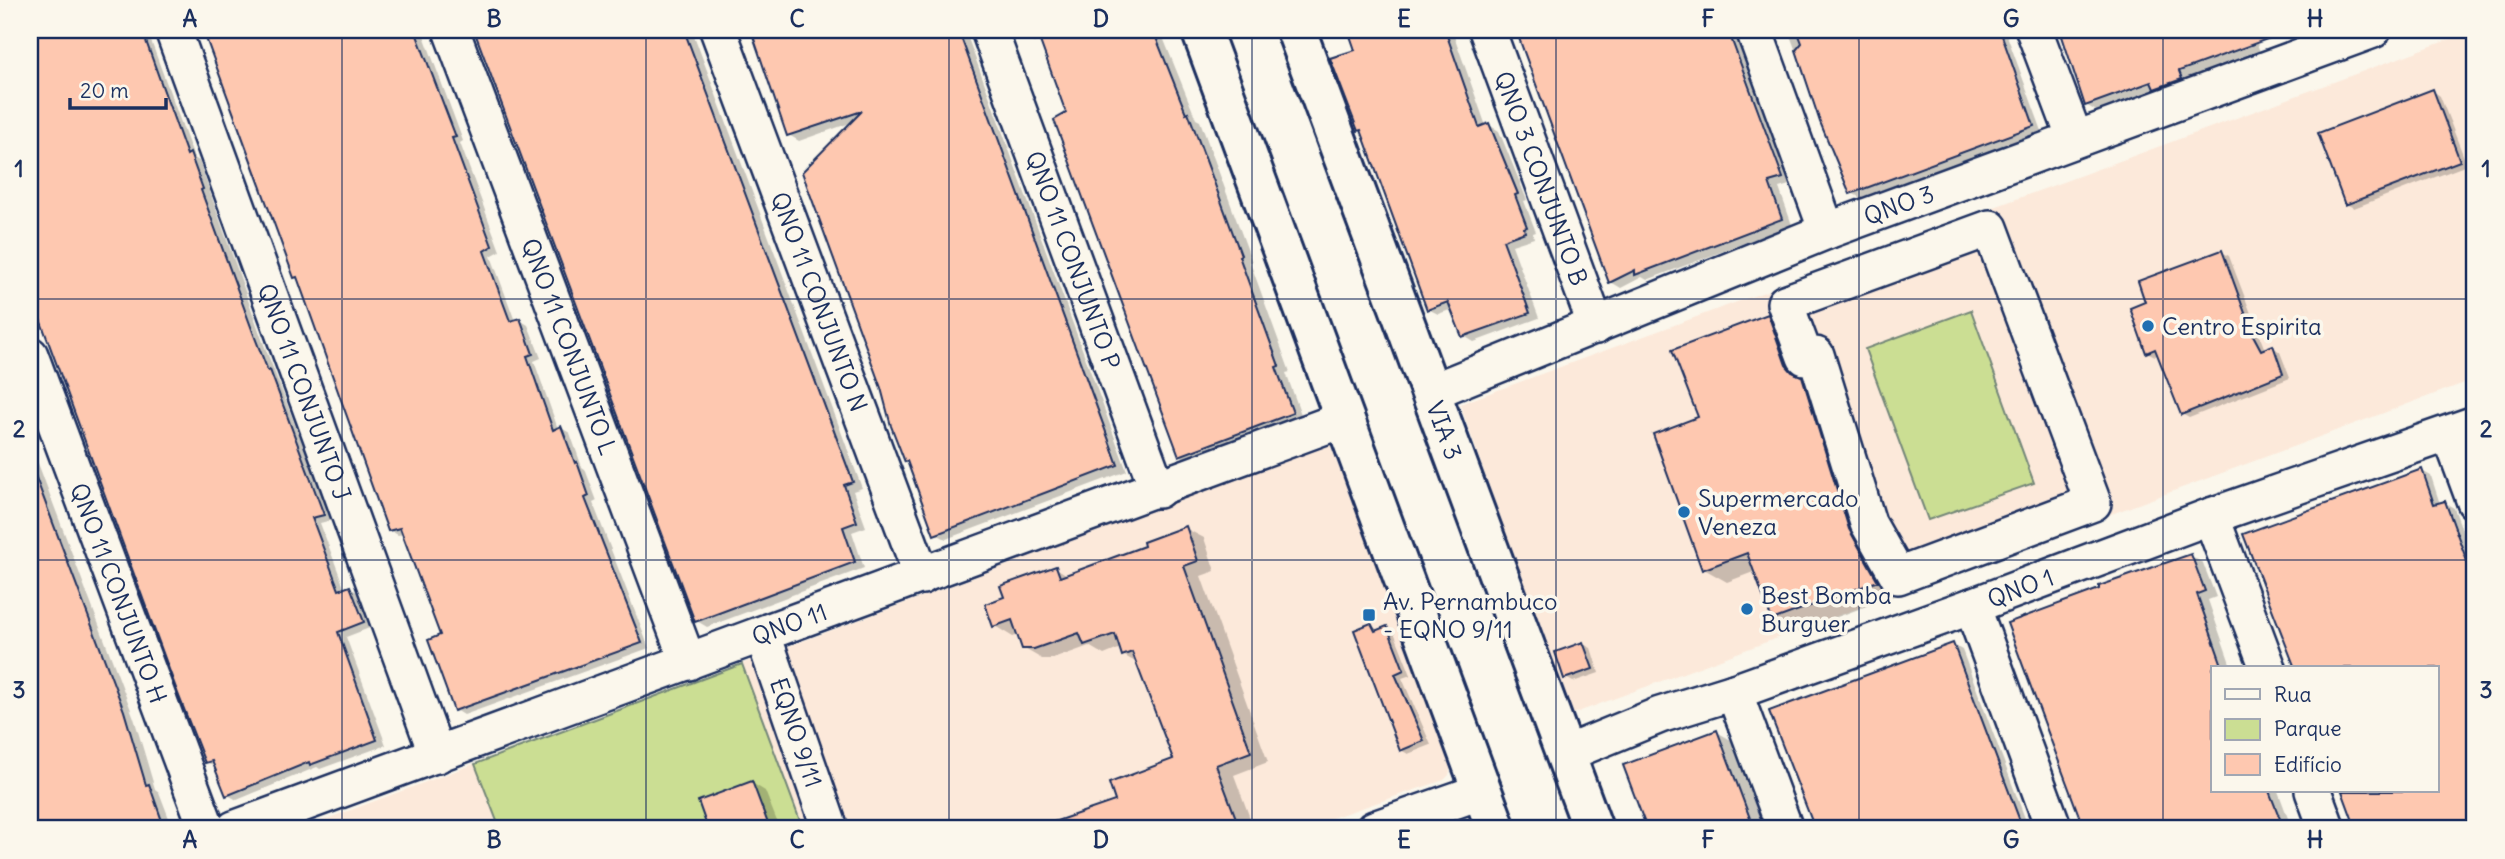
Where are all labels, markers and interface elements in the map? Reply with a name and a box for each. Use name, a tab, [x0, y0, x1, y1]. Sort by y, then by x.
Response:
text: A	[183, 4, 198, 33]
text: B	[486, 4, 502, 33]
text: C	[789, 4, 805, 33]
text: D	[1093, 4, 1109, 33]
text: E	[1397, 4, 1411, 33]
text: F	[1701, 4, 1715, 33]
text: G	[2003, 4, 2019, 33]
text: H	[2307, 4, 2323, 33]
scale bar	[70, 66, 166, 110]
street label: QNO 3 CONJUNTO B	[1488, 67, 1595, 290]
text: 20 m	[80, 77, 129, 104]
street label: QNO 11 CONJUNTO P	[1020, 147, 1127, 373]
text: 1	[14, 154, 24, 183]
text: 1	[2481, 154, 2491, 183]
street label: QNO 3	[1860, 178, 1938, 231]
street label: QNO 11 CONJUNTO N	[765, 188, 874, 416]
street label: QNO 11 CONJUNTO L	[515, 234, 624, 459]
street label: QNO 11 CONJUNTO J	[252, 279, 358, 504]
place label: Centro Espirita	[2162, 311, 2322, 341]
marker: Centro Espirita	[2140, 318, 2156, 334]
street label: VIA 3	[1420, 397, 1469, 464]
text: 2	[13, 414, 26, 443]
text: 2	[2480, 414, 2493, 443]
street label: QNO 11 CONJUNTO H	[64, 479, 174, 707]
place label: Supermercado Veneza	[1698, 483, 1859, 541]
marker: Supermercado Veneza	[1676, 504, 1692, 520]
street label: QNO 1	[1983, 562, 2058, 614]
place label: Best Bomba Burguer	[1761, 580, 1892, 638]
place label: Av. Pernambuco - EQNO 9/11	[1383, 586, 1558, 644]
street label: QNO 11	[748, 596, 831, 651]
marker: Best Bomba Burguer	[1739, 601, 1755, 617]
marker: Av. Pernambuco - EQNO 9/11	[1361, 607, 1377, 623]
legend	[2211, 666, 2438, 792]
street label: EQNO 9/11	[764, 674, 829, 791]
text: 3	[12, 675, 26, 704]
text: 3	[2479, 675, 2493, 704]
text: Rua	[2274, 681, 2311, 708]
text: Parque	[2274, 715, 2342, 742]
text: Edifício	[2274, 751, 2342, 778]
text: A	[183, 825, 198, 854]
text: B	[486, 825, 502, 854]
text: C	[789, 825, 805, 854]
text: D	[1093, 825, 1109, 854]
text: E	[1397, 825, 1411, 854]
text: F	[1701, 825, 1715, 854]
text: G	[2003, 825, 2019, 854]
text: H	[2307, 825, 2323, 854]

